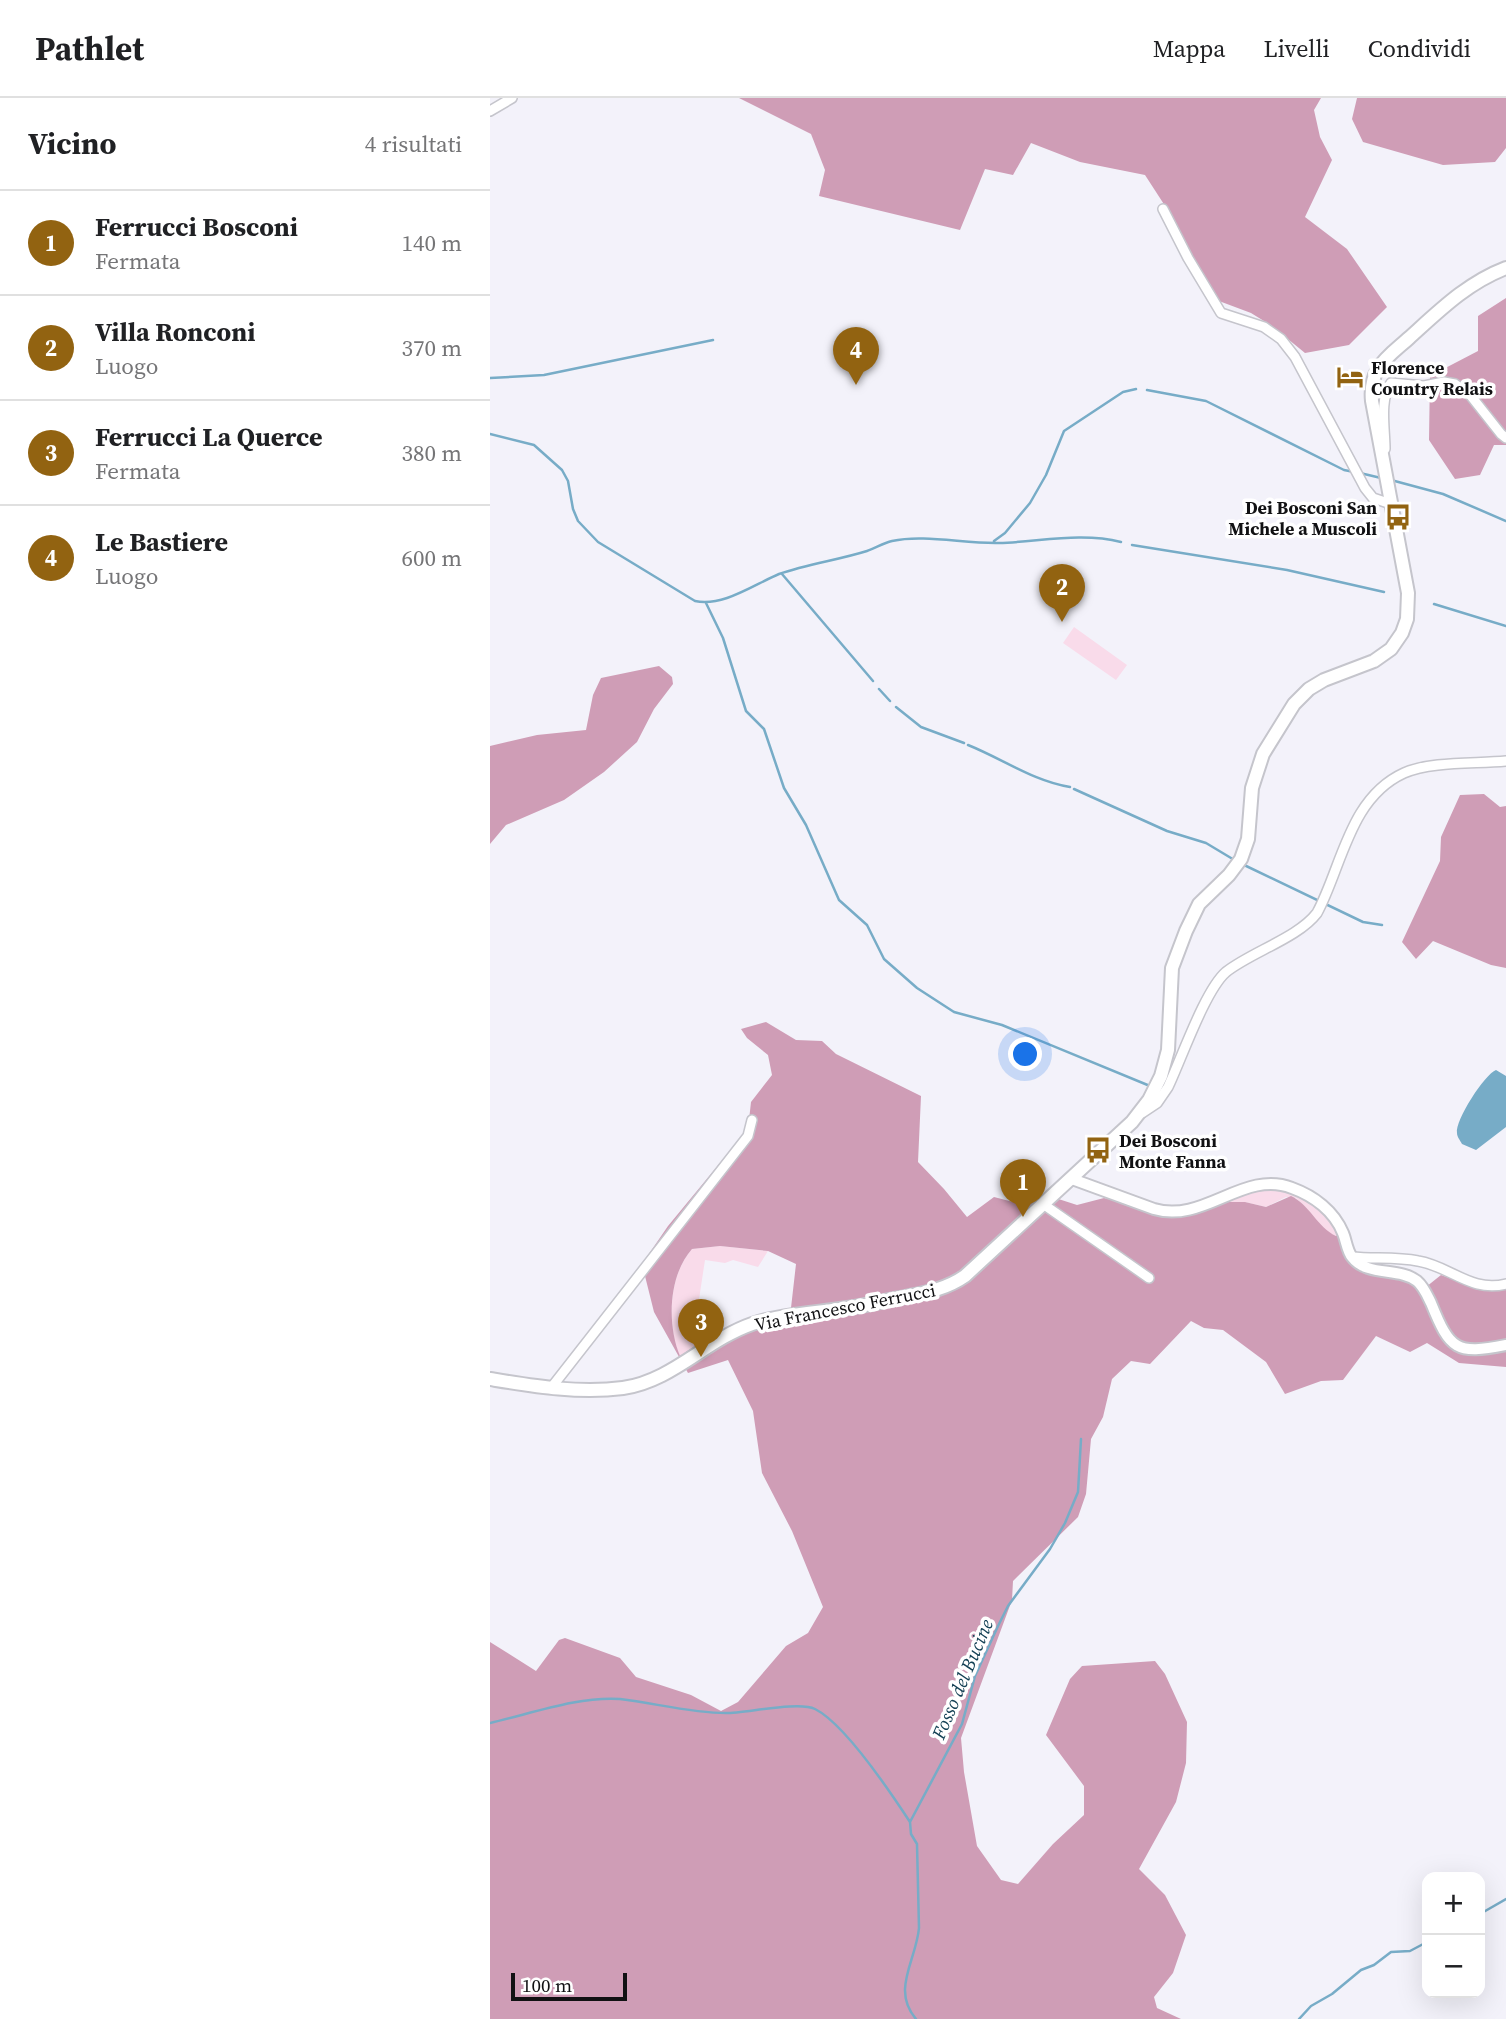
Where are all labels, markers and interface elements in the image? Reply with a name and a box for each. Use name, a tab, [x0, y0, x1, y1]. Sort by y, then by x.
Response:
text: Pathlet	[35, 26, 144, 71]
text: Mappa	[1153, 32, 1226, 65]
text: Livelli	[1264, 32, 1330, 65]
text: Condividi	[1368, 32, 1471, 65]
text: Vicino	[28, 123, 117, 164]
text: 4 risultati	[365, 128, 462, 160]
text: Ferrucci Bosconi	[95, 209, 298, 245]
text: 1	[45, 227, 57, 259]
text: 140 m	[401, 227, 462, 259]
text: Fermata	[95, 245, 180, 277]
text: Villa Ronconi	[95, 314, 255, 350]
pin: 4	[833, 327, 879, 385]
text: 2	[45, 332, 57, 364]
text: 370 m	[401, 332, 462, 364]
text: Luogo	[95, 350, 158, 382]
place label: Florence Country Relais	[1371, 355, 1493, 401]
hotel icon: Florence Country Relais	[1335, 362, 1365, 392]
text: Ferrucci La Querce	[95, 419, 323, 455]
text: 3	[45, 437, 57, 469]
text: 380 m	[401, 437, 462, 469]
text: Fermata	[95, 455, 180, 487]
place label: Dei Bosconi San Michele a Muscoli	[1228, 495, 1377, 541]
bus stop icon: Dei Bosconi San Michele a Muscoli	[1383, 502, 1413, 532]
text: Le Bastiere	[95, 524, 228, 560]
text: 4	[45, 542, 57, 574]
text: 600 m	[401, 542, 462, 574]
text: Luogo	[95, 560, 158, 592]
pin: 2	[1039, 564, 1085, 622]
your location	[1008, 1037, 1042, 1071]
place label: Dei Bosconi Monte Fanna	[1119, 1128, 1226, 1174]
bus stop icon: Dei Bosconi Monte Fanna	[1083, 1135, 1113, 1165]
pin: 1	[1000, 1159, 1046, 1217]
street label: Via Francesco Ferrucci	[752, 1277, 938, 1337]
pin: 3	[678, 1299, 724, 1357]
water label: Fosso del Bucine	[925, 1615, 999, 1744]
map controls	[1422, 1872, 1485, 1998]
button: +	[1422, 1872, 1485, 1935]
button: −	[1422, 1935, 1485, 1998]
scale bar	[511, 1970, 626, 2002]
text: 100 m	[522, 1972, 572, 1998]

